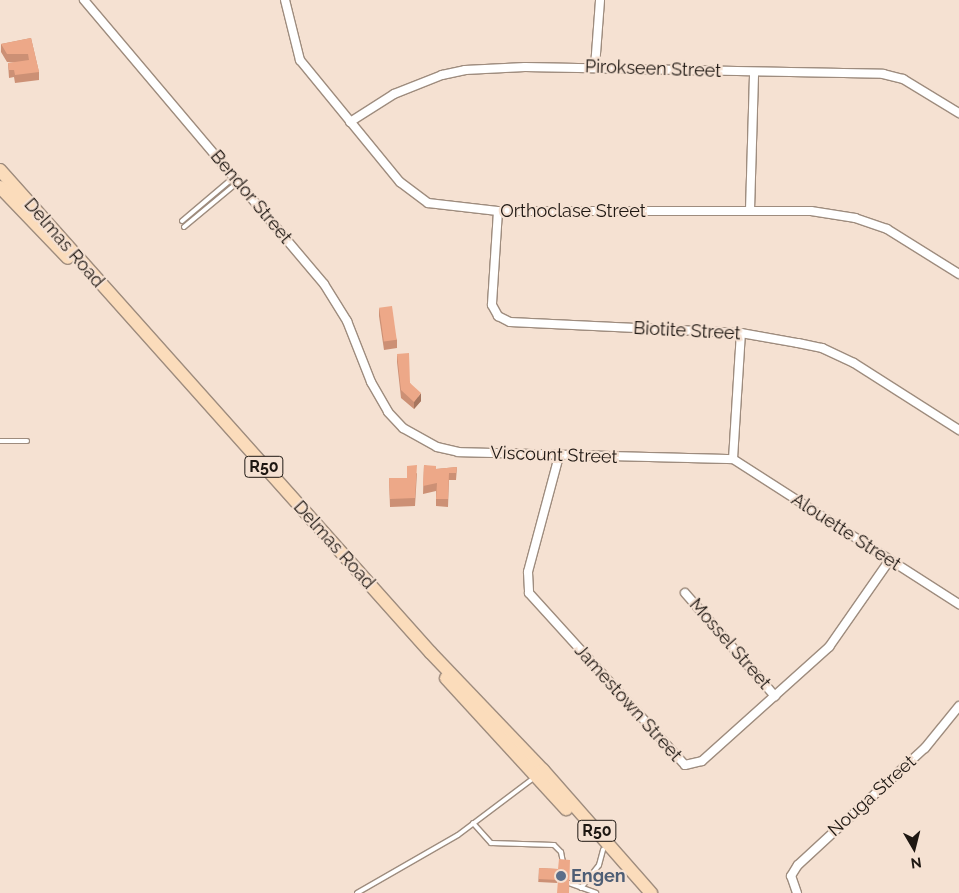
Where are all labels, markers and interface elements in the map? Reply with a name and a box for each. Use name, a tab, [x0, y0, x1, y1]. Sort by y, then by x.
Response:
street label: Pirokseen Street	[585, 56, 721, 82]
street label: Bendor Street	[206, 146, 296, 248]
street label: Delmas Road	[19, 194, 109, 292]
street label: Orthoclase Street	[500, 200, 646, 222]
street label: Biotite Street	[633, 317, 741, 345]
street label: Viscount Street	[490, 442, 618, 468]
road number: R50	[244, 454, 284, 481]
street label: Alouette Street	[787, 489, 905, 575]
street label: Delmas Road	[289, 496, 379, 594]
street label: Mossel Street	[685, 594, 775, 694]
street label: Jamestown Street	[570, 640, 686, 766]
street label: Nouga Street	[824, 751, 920, 841]
road number: R50	[577, 818, 617, 844]
north arrow	[889, 823, 939, 873]
text: N	[910, 854, 922, 872]
place label: Engen	[571, 865, 626, 887]
marker: Engen	[555, 870, 567, 882]

